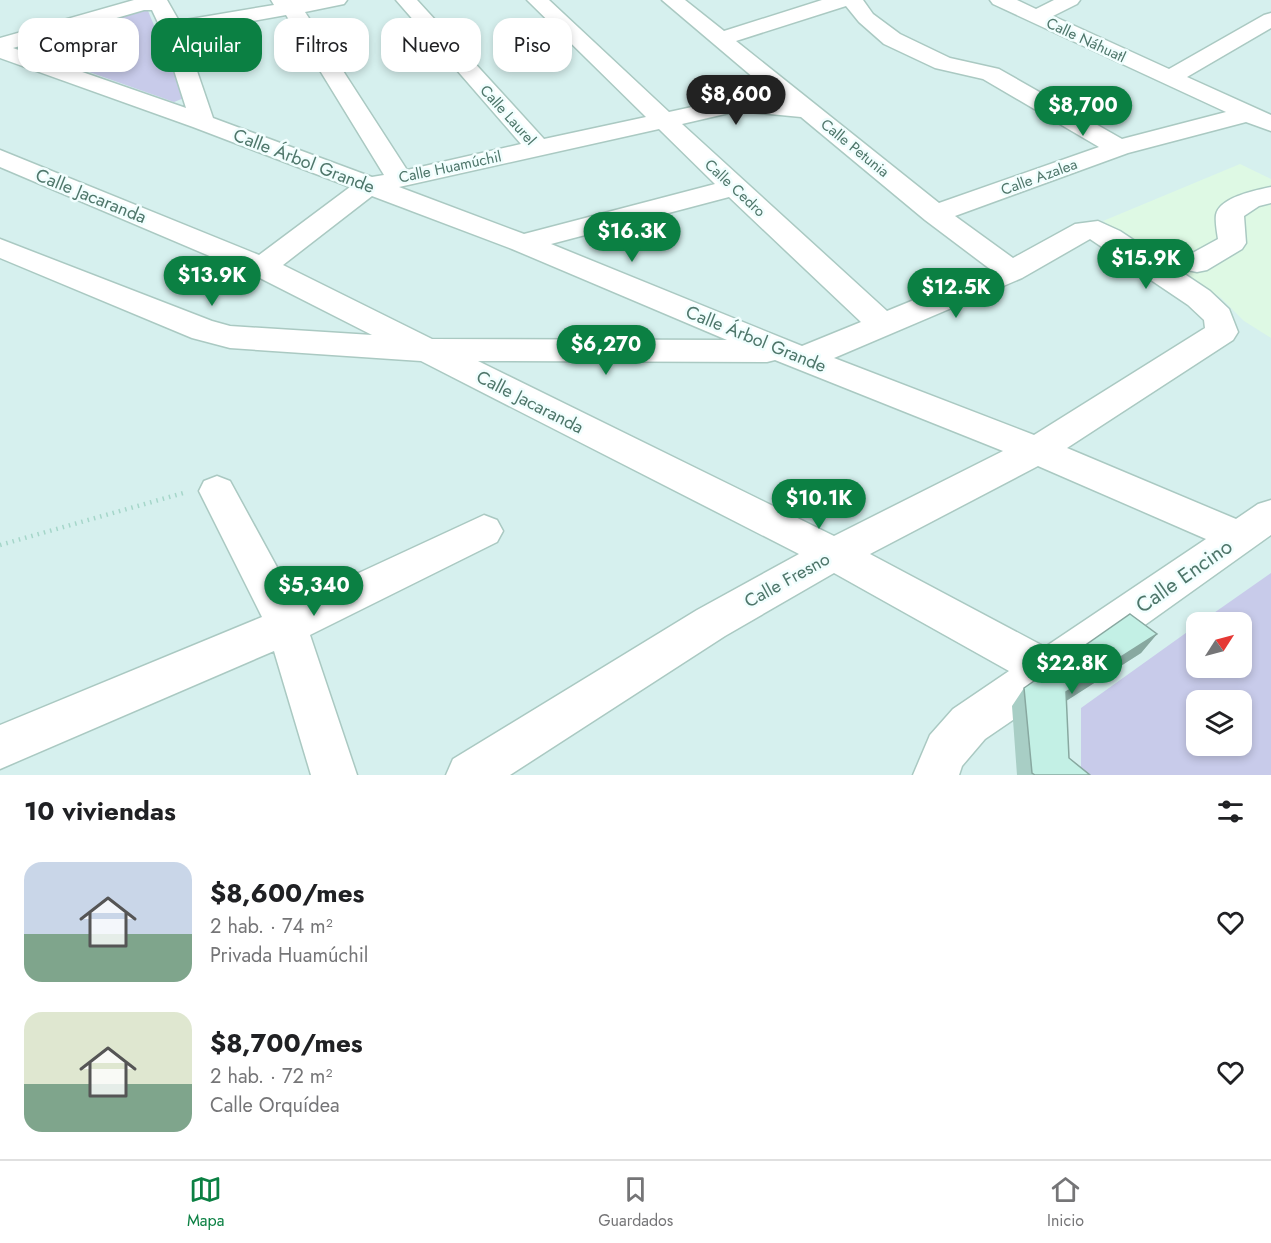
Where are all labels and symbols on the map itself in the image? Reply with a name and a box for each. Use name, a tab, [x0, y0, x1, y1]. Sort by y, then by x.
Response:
street label: Calle Náhuatl	[1043, 12, 1129, 68]
pin: $8,600	[687, 75, 785, 126]
street label: Calle Laurel	[475, 80, 541, 150]
pin: $8,700	[1034, 86, 1132, 137]
street label: Calle Petunia	[816, 113, 894, 183]
street label: Calle Árbol Grande	[230, 122, 378, 200]
street label: Calle Huamúchil	[397, 145, 503, 189]
street label: Calle Azalea	[998, 153, 1080, 201]
street label: Calle Cedro	[700, 154, 770, 222]
street label: Calle Jacaranda	[32, 162, 150, 230]
pin: $16.3K	[583, 212, 681, 263]
pin: $15.9K	[1097, 239, 1195, 290]
pin: $13.9K	[163, 256, 261, 307]
pin: $12.5K	[907, 268, 1005, 319]
street label: Calle Árbol Grande	[682, 299, 830, 379]
pin: $6,270	[557, 325, 655, 376]
street label: Calle Jacaranda	[472, 364, 588, 440]
pin: $10.1K	[770, 479, 868, 530]
street label: Calle Encino	[1130, 532, 1238, 620]
street label: Calle Fresno	[739, 546, 835, 614]
pin: $5,340	[265, 566, 363, 617]
north arrow	[1186, 612, 1252, 678]
pin: $22.8K	[1023, 644, 1121, 695]

